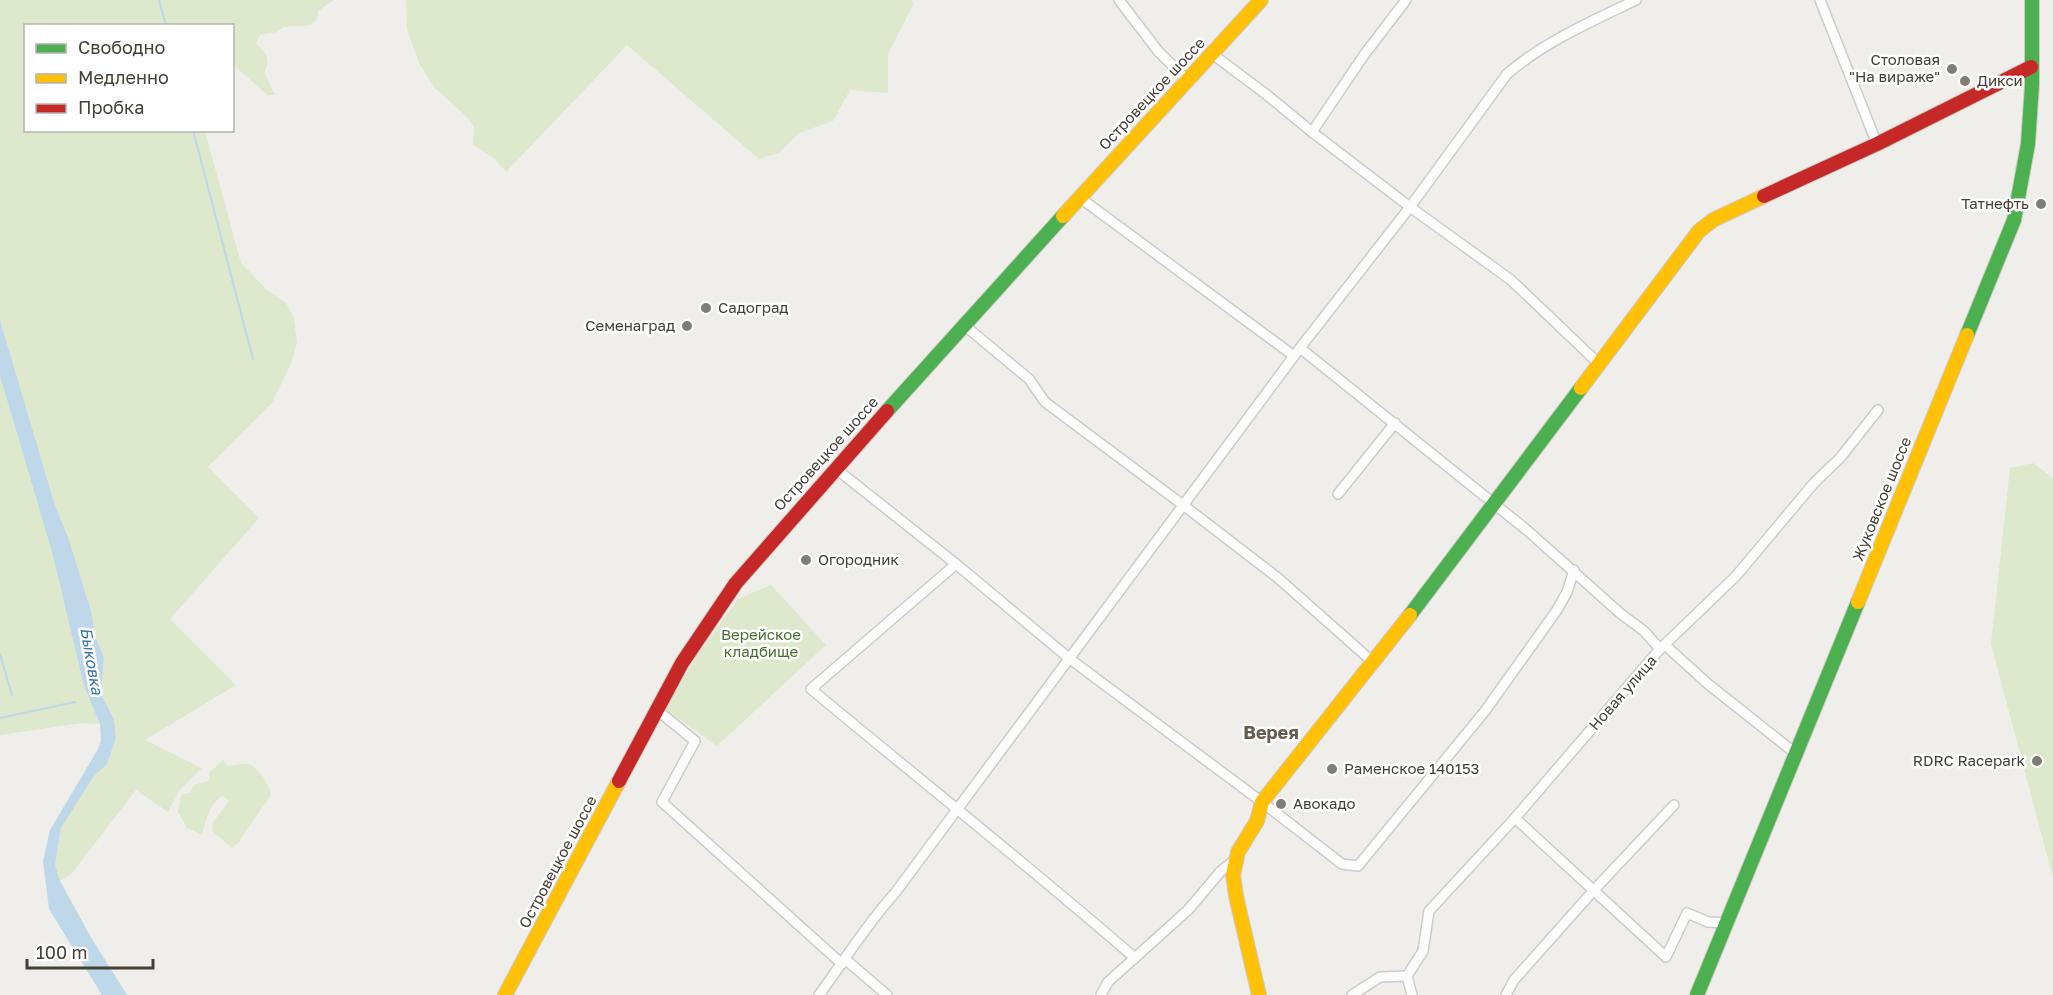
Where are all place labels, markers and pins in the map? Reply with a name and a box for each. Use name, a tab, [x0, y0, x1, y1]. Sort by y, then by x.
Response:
place label: Столовая "На вираже"	[1849, 50, 1940, 85]
marker: Столовая "На вираже"	[1945, 62, 1959, 76]
place label: Дикси	[1977, 71, 2023, 89]
marker: Дикси	[1958, 74, 1972, 88]
place label: Татнефть	[1961, 194, 2029, 212]
marker: Татнефть	[2034, 197, 2048, 211]
place label: Садоград	[718, 298, 788, 316]
marker: Садоград	[699, 301, 713, 315]
place label: Семенаград	[585, 316, 675, 334]
marker: Семенаград	[680, 319, 694, 333]
place label: Огородник	[818, 550, 899, 568]
marker: Огородник	[799, 553, 813, 567]
place label: RDRC Racepark	[1913, 751, 2026, 769]
marker: RDRC Racepark	[2030, 754, 2044, 768]
place label: Раменское 140153	[1344, 759, 1479, 777]
marker: Раменское 140153	[1325, 762, 1339, 776]
place label: Авокадо	[1293, 794, 1356, 812]
marker: Авокадо	[1274, 797, 1288, 811]

